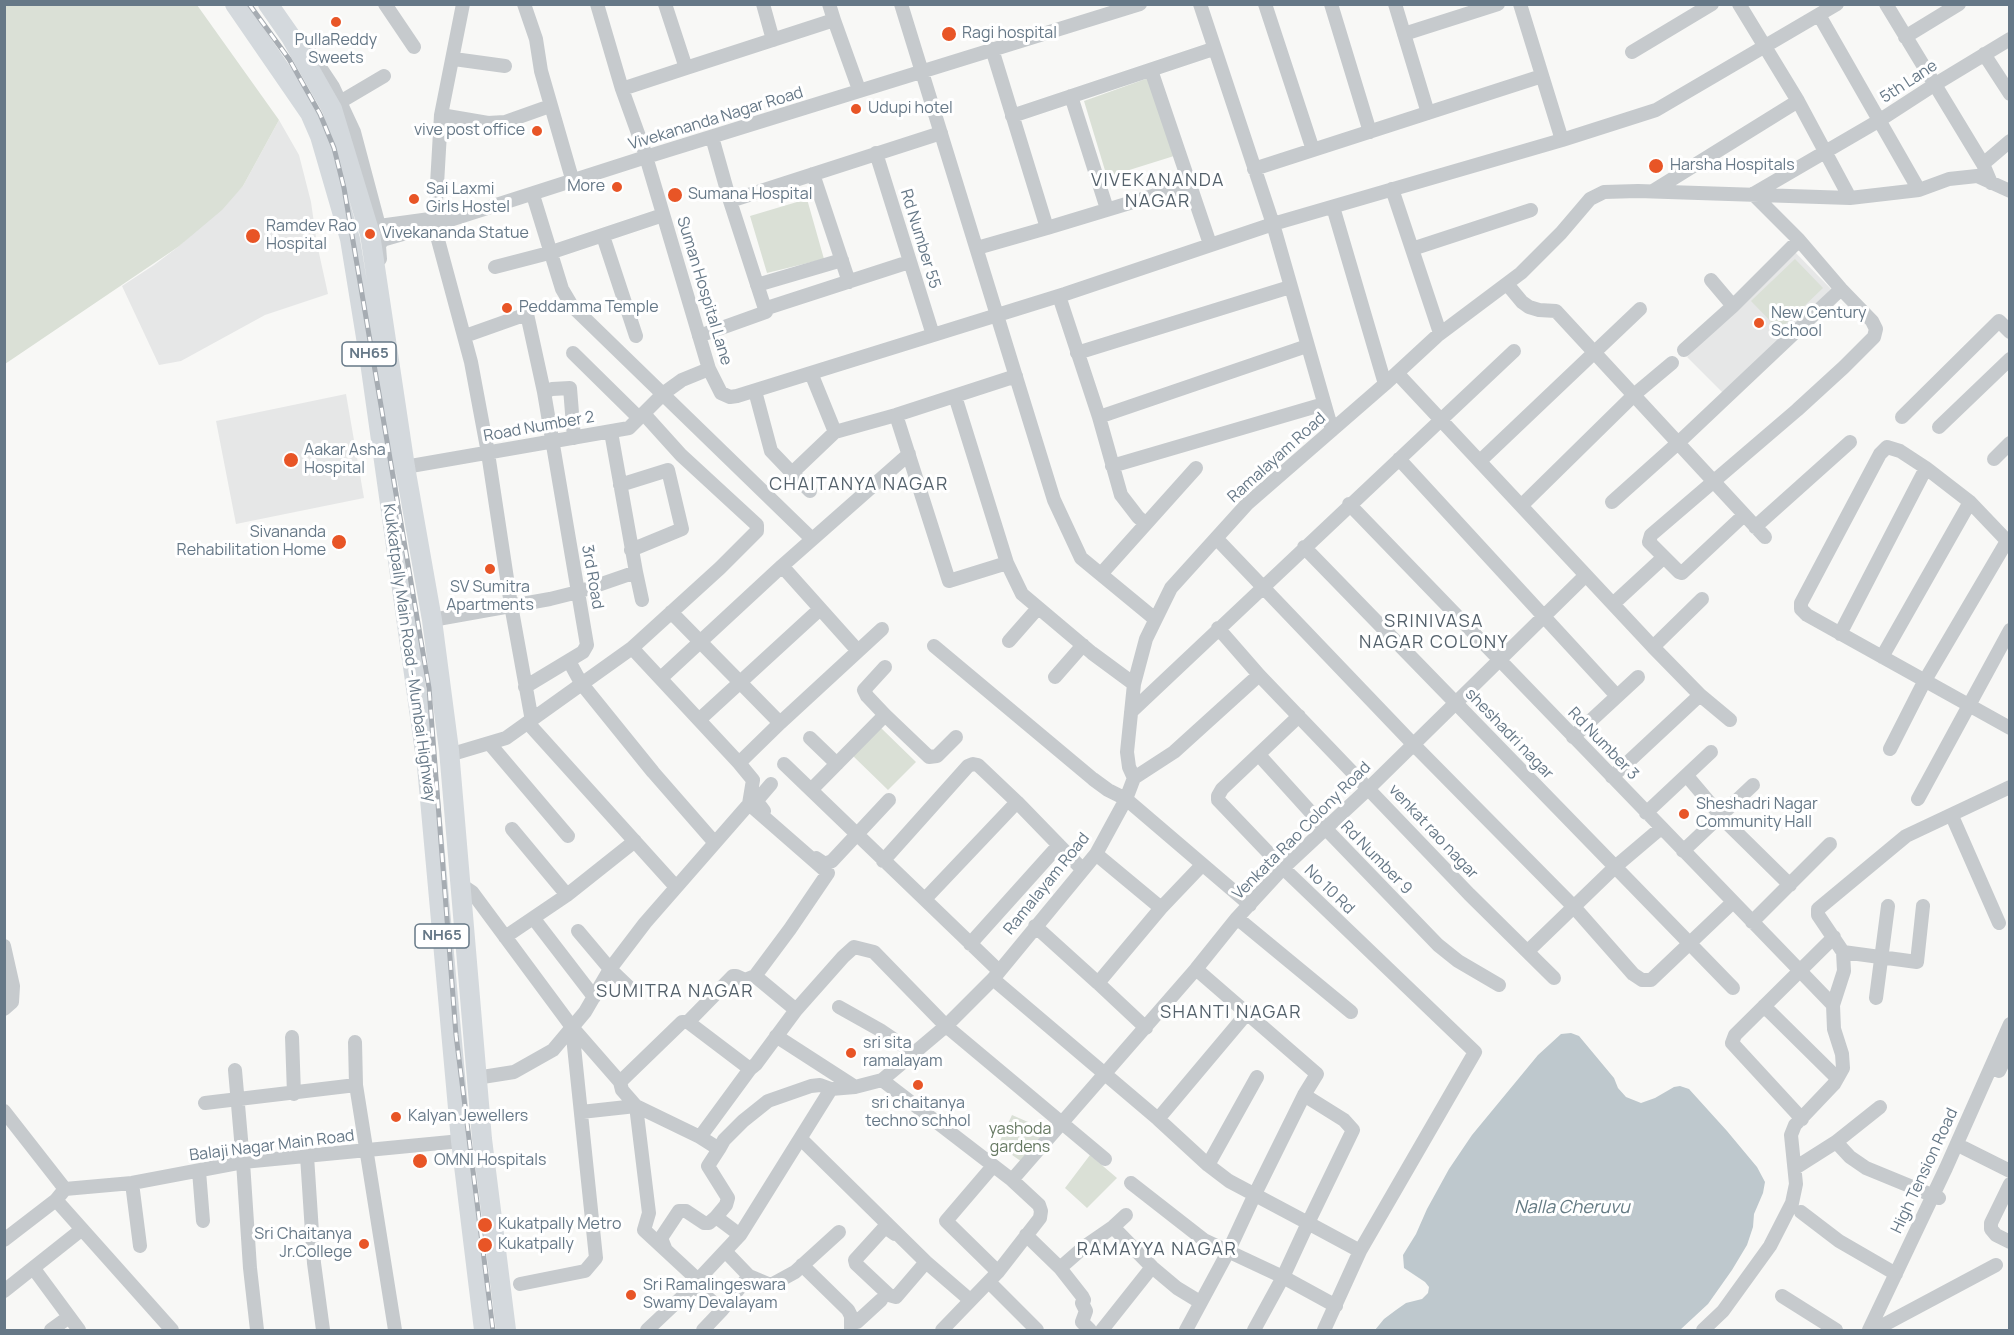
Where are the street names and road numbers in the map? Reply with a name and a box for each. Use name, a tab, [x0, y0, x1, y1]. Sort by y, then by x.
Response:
street label: 5th Lane	[1877, 56, 1941, 108]
street label: Vivekananda Nagar Road	[626, 83, 806, 155]
street label: Rd Number 55	[896, 187, 944, 291]
street label: Suman Hospital Lane	[672, 214, 736, 368]
road number: NH65	[342, 342, 396, 366]
street label: Road Number 2	[482, 408, 596, 446]
street label: Ramalayam Road	[1224, 409, 1330, 507]
street label: Kukkatpally Main Road - Mumbai Highway	[379, 503, 439, 803]
street label: 3rd Road	[577, 543, 607, 611]
street label: sheshadri nagar	[1461, 685, 1557, 783]
street label: Rd Number 3	[1564, 704, 1642, 784]
street label: Venkata Rao Colony Road	[1229, 758, 1375, 904]
street label: venkat rao nagar	[1384, 781, 1482, 883]
street label: Rd Number 9	[1336, 817, 1416, 899]
street label: Ramalayam Road	[1000, 829, 1094, 939]
street label: No 10 Rd	[1300, 861, 1358, 919]
road number: NH65	[415, 924, 469, 948]
street label: High Tension Road	[1888, 1105, 1962, 1237]
street label: Balaji Nagar Main Road	[188, 1126, 356, 1166]

